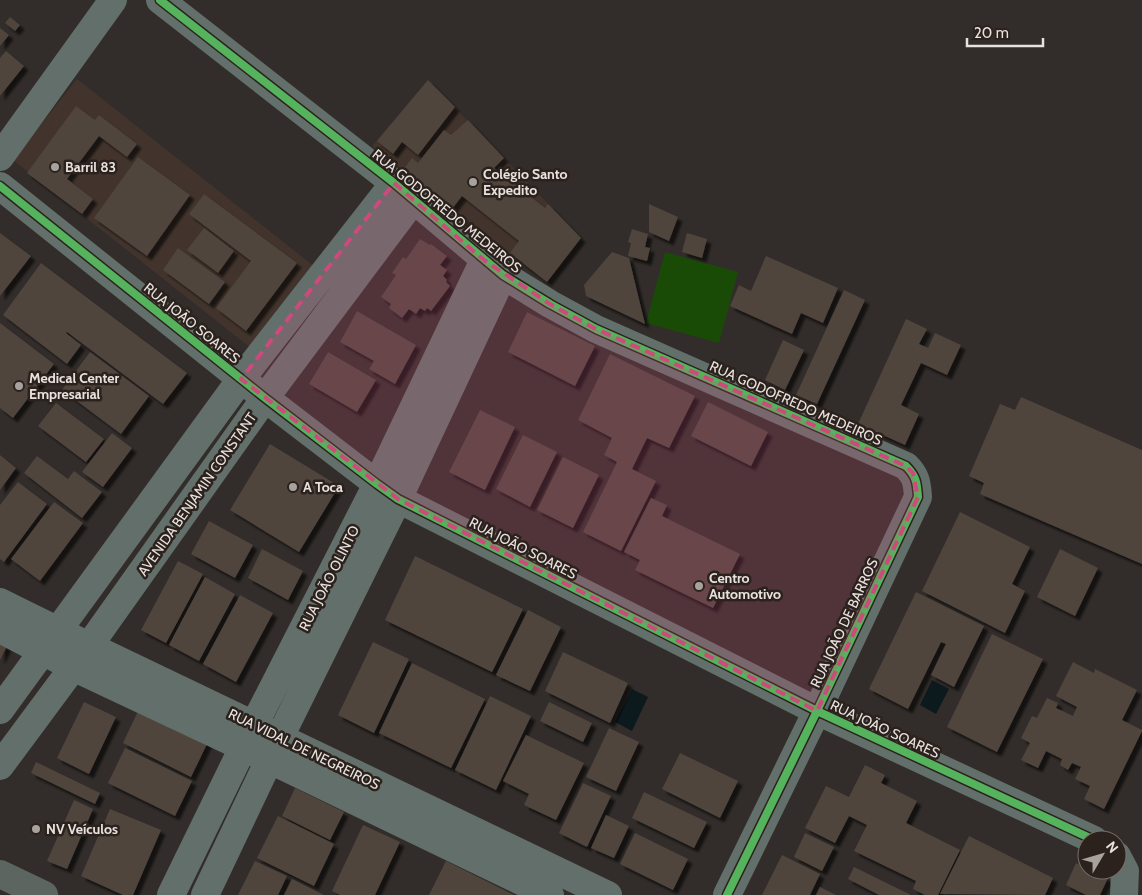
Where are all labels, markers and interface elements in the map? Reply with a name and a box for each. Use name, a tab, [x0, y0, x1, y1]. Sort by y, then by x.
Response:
scale bar	[967, 15, 1043, 47]
text: 20 m	[974, 24, 1009, 42]
street label: RUA GODOFREDO MEDEIROS	[369, 145, 525, 277]
place label: Barril 83	[65, 158, 116, 176]
marker: Barril 83	[49, 161, 61, 173]
place label: Colégio Santo Expedito	[483, 165, 568, 199]
marker: Colégio Santo Expedito	[467, 176, 479, 188]
street label: RUA JOÃO SOARES	[140, 279, 244, 367]
street label: RUA GODOFREDO MEDEIROS	[707, 357, 885, 449]
place label: Medical Center Empresarial	[29, 369, 119, 403]
marker: Medical Center Empresarial	[13, 380, 25, 392]
street label: AVENIDA BENJAMIN CONSTANT	[134, 408, 261, 579]
place label: A Toca	[303, 478, 343, 496]
marker: A Toca	[287, 481, 299, 493]
street label: RUA JOÃO SOARES	[466, 513, 580, 583]
street label: RUA JOÃO OLINTO	[295, 522, 363, 634]
street label: RUA JOÃO DE BARROS	[806, 555, 882, 691]
place label: Centro Automotivo	[709, 569, 781, 603]
marker: Centro Automotivo	[693, 580, 705, 592]
street label: RUA JOÃO SOARES	[827, 696, 943, 762]
street label: RUA VIDAL DE NEGREIROS	[225, 704, 383, 794]
place label: NV Veículos	[46, 820, 118, 838]
marker: NV Veículos	[30, 823, 42, 835]
north arrow	[1077, 830, 1127, 880]
text: N	[1102, 838, 1122, 856]

